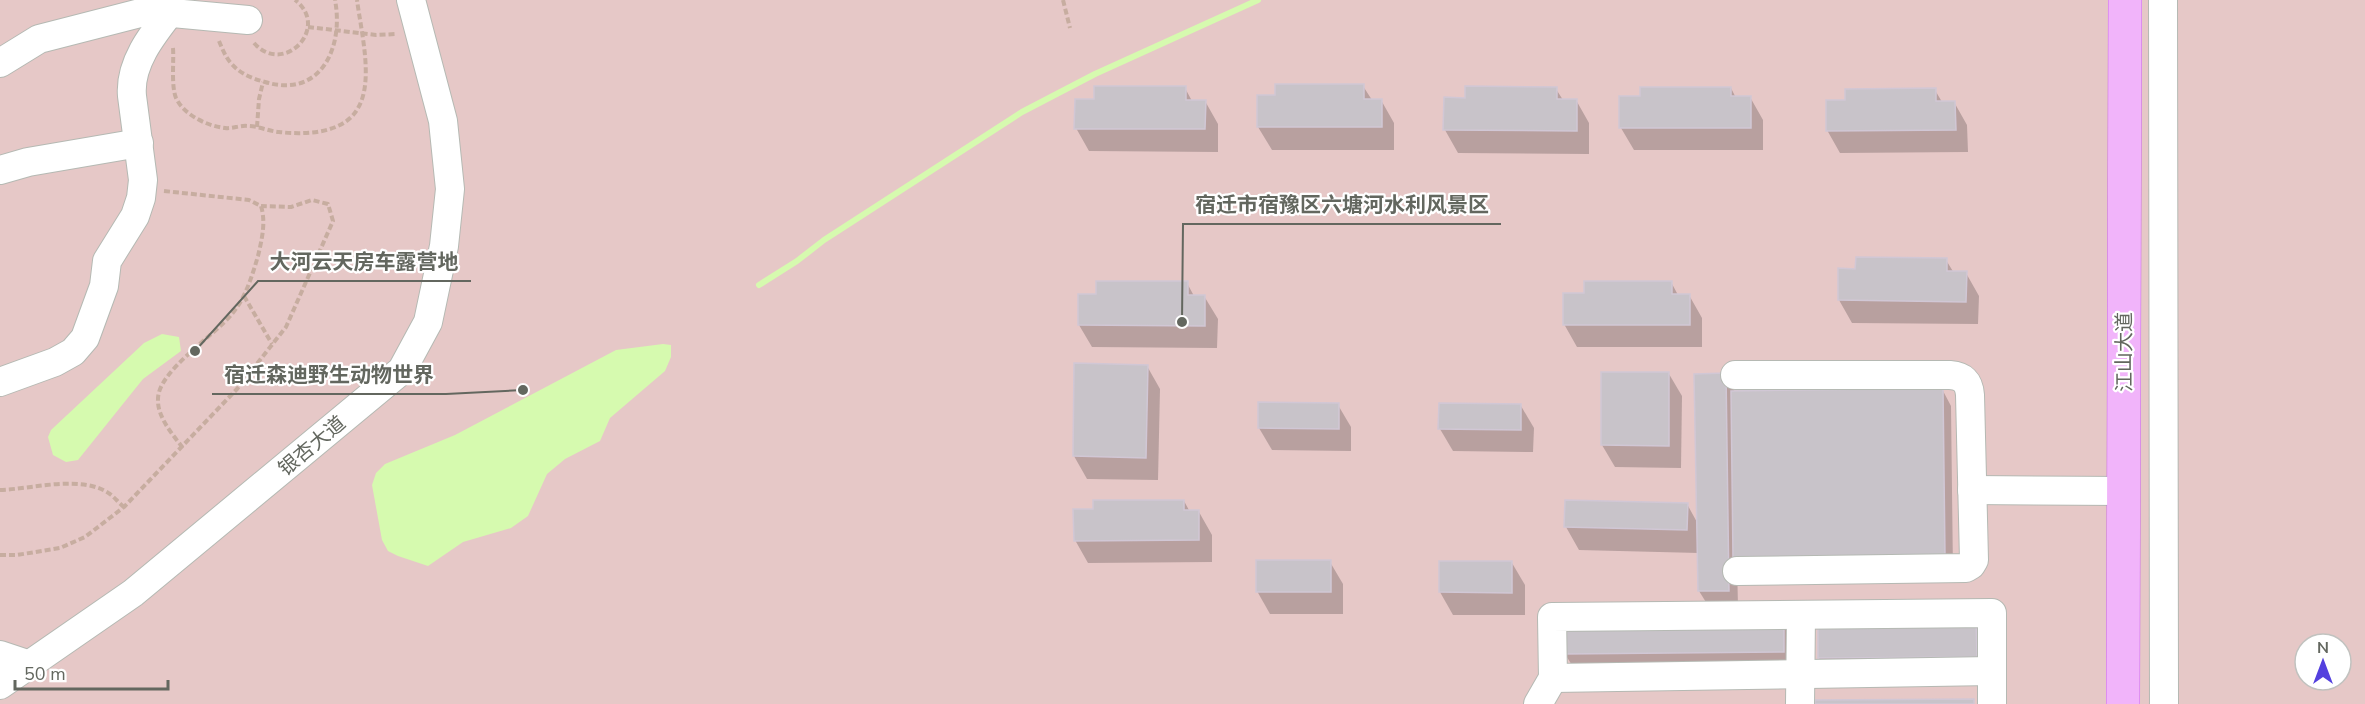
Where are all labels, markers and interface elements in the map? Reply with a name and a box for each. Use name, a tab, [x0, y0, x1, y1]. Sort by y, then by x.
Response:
callout: 宿迁市宿豫区六塘河水利风景区	[1183, 185, 1501, 224]
text: 宿迁市宿豫区六塘河水利风景区	[1195, 191, 1489, 219]
callout: 大河云天房车露营地	[258, 242, 471, 281]
text: 大河云天房车露营地	[270, 248, 459, 276]
street label: 江山大道	[2111, 312, 2138, 392]
callout: 宿迁森迪野生动物世界	[212, 355, 446, 394]
text: 宿迁森迪野生动物世界	[224, 361, 434, 389]
street label: 银杏大道	[273, 410, 351, 482]
north arrow	[2293, 632, 2353, 692]
text: N	[2317, 637, 2329, 659]
scale bar	[15, 653, 168, 691]
text: 50 m	[24, 662, 66, 686]

